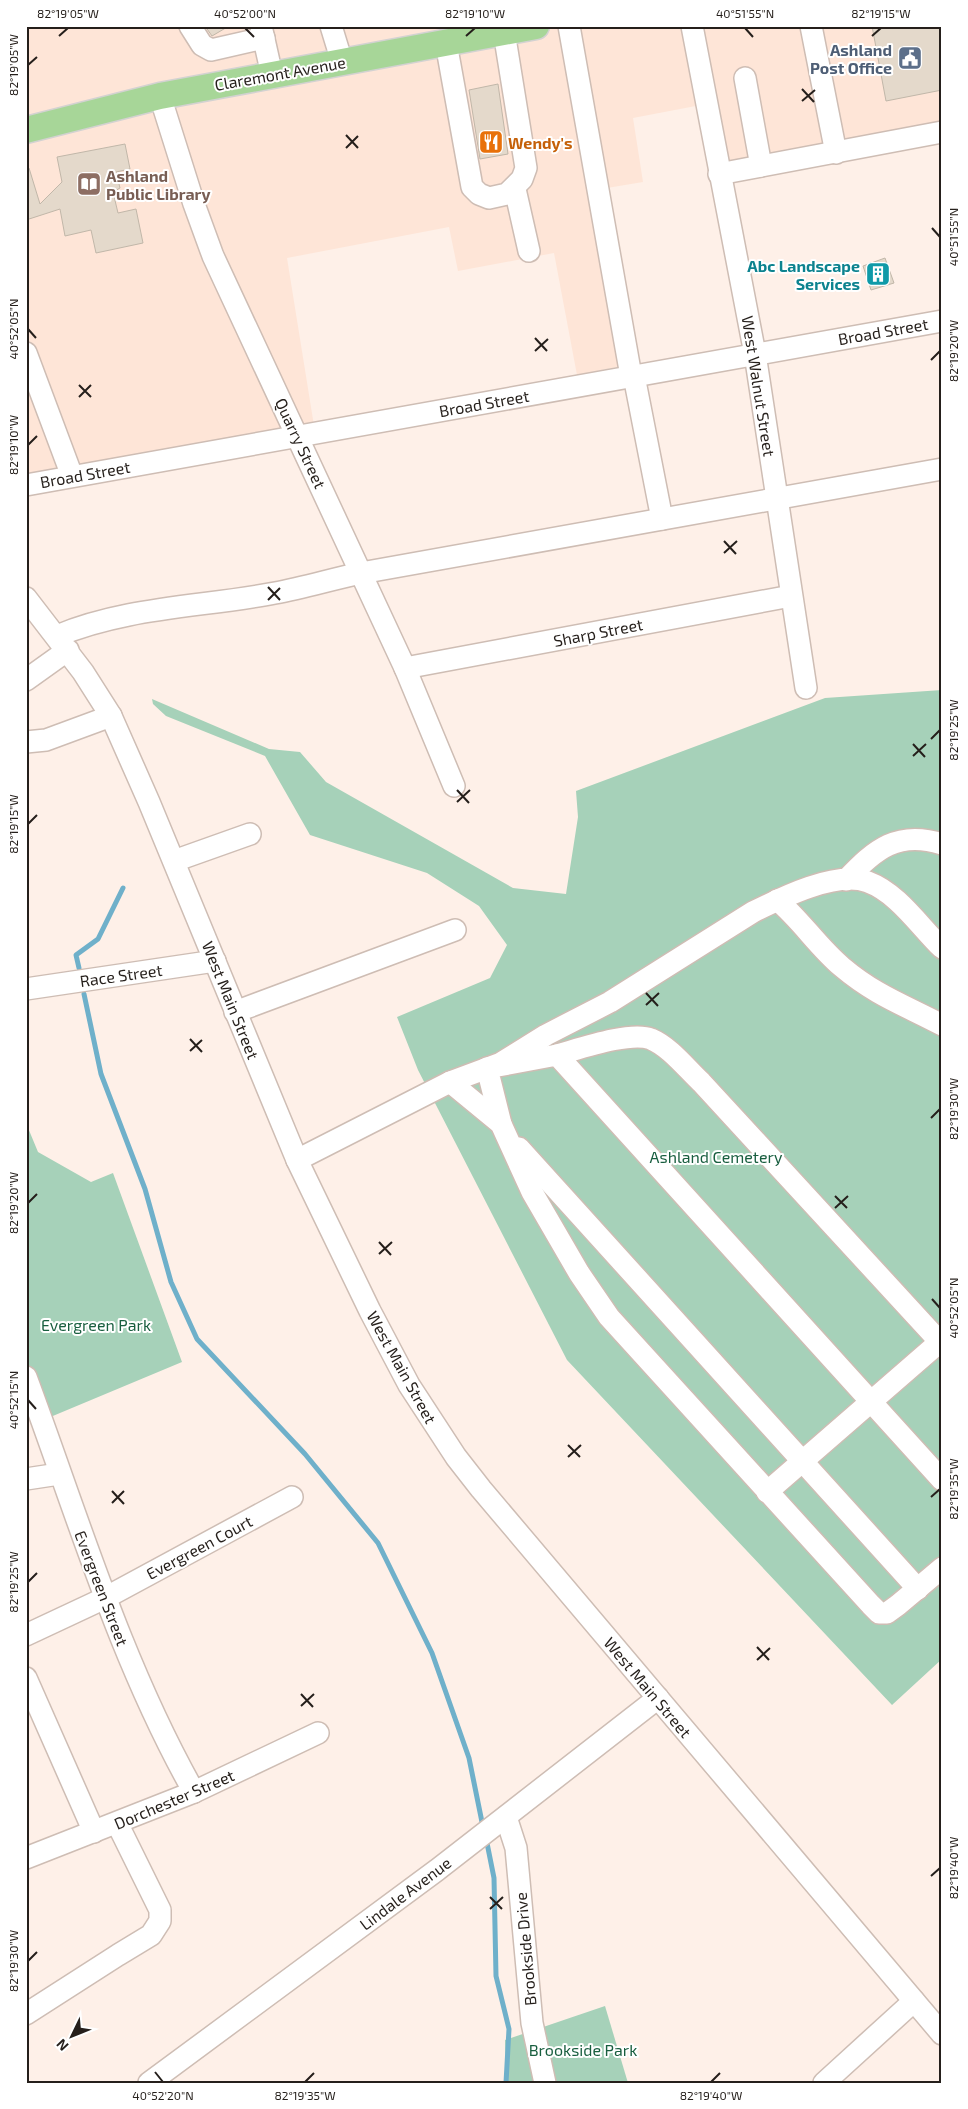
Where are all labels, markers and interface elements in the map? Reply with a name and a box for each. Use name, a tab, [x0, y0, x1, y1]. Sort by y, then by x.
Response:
text: 82°19'05"W	[37, 6, 99, 20]
text: 40°52'00"N	[214, 6, 276, 20]
text: 82°19'10"W	[445, 6, 505, 20]
text: 40°51'55"N	[716, 6, 774, 20]
text: 82°19'15"W	[851, 6, 911, 20]
text: 82°19'05"W	[6, 34, 20, 96]
place label: Ashland Post Office	[810, 40, 892, 77]
public building icon: Ashland Post Office	[897, 45, 923, 71]
street label: Claremont Avenue	[213, 52, 347, 94]
restaurant icon: Wendy's	[478, 129, 504, 155]
place label: Wendy's	[508, 133, 573, 153]
place label: Ashland Public Library	[106, 166, 210, 204]
library icon: Ashland Public Library	[76, 171, 102, 197]
text: 40°51'55"N	[946, 208, 960, 266]
place label: Abc Landscape Services	[747, 256, 860, 293]
building icon: Abc Landscape Services	[865, 261, 891, 287]
text: 40°52'05"N	[6, 298, 20, 360]
street label: West Walnut Street	[739, 314, 779, 458]
street label: Broad Street	[836, 314, 930, 348]
text: 82°19'20"W	[946, 320, 960, 382]
street label: Broad Street	[437, 386, 531, 420]
street label: Quarry Street	[271, 395, 330, 492]
text: 82°19'10"W	[6, 415, 20, 475]
street label: Broad Street	[38, 457, 132, 491]
street label: Sharp Street	[552, 614, 644, 650]
text: 82°19'25"W	[946, 699, 960, 761]
text: 82°19'15"W	[6, 794, 20, 854]
street label: West Main Street	[199, 938, 263, 1062]
street label: Race Street	[79, 960, 163, 990]
text: 82°19'30"W	[946, 1078, 960, 1140]
park label: Ashland Cemetery	[650, 1147, 783, 1166]
text: 82°19'20"W	[6, 1172, 20, 1234]
text: 40°52'05"N	[946, 1277, 960, 1339]
street label: West Main Street	[363, 1308, 441, 1426]
park label: Evergreen Park	[41, 1315, 151, 1334]
text: 40°52'15"N	[6, 1371, 20, 1429]
text: 82°19'35"W	[946, 1458, 960, 1520]
street label: Evergreen Court	[143, 1511, 255, 1583]
street label: Evergreen Street	[71, 1528, 133, 1648]
text: 82°19'25"W	[6, 1551, 20, 1613]
street label: West Main Street	[600, 1633, 696, 1741]
street label: Dorchester Street	[111, 1765, 237, 1833]
text: 82°19'40"W	[946, 1837, 960, 1899]
street label: Lindale Avenue	[356, 1852, 454, 1934]
street label: Brookside Drive	[511, 1891, 539, 2007]
text: 82°19'30"W	[6, 1930, 20, 1992]
north arrow	[48, 2012, 98, 2062]
text: N	[52, 2036, 72, 2055]
park label: Brookside Park	[529, 2040, 637, 2059]
text: 40°52'20"N	[132, 2088, 194, 2102]
text: 82°19'35"W	[274, 2088, 336, 2102]
text: 82°19'40"W	[680, 2088, 742, 2102]

